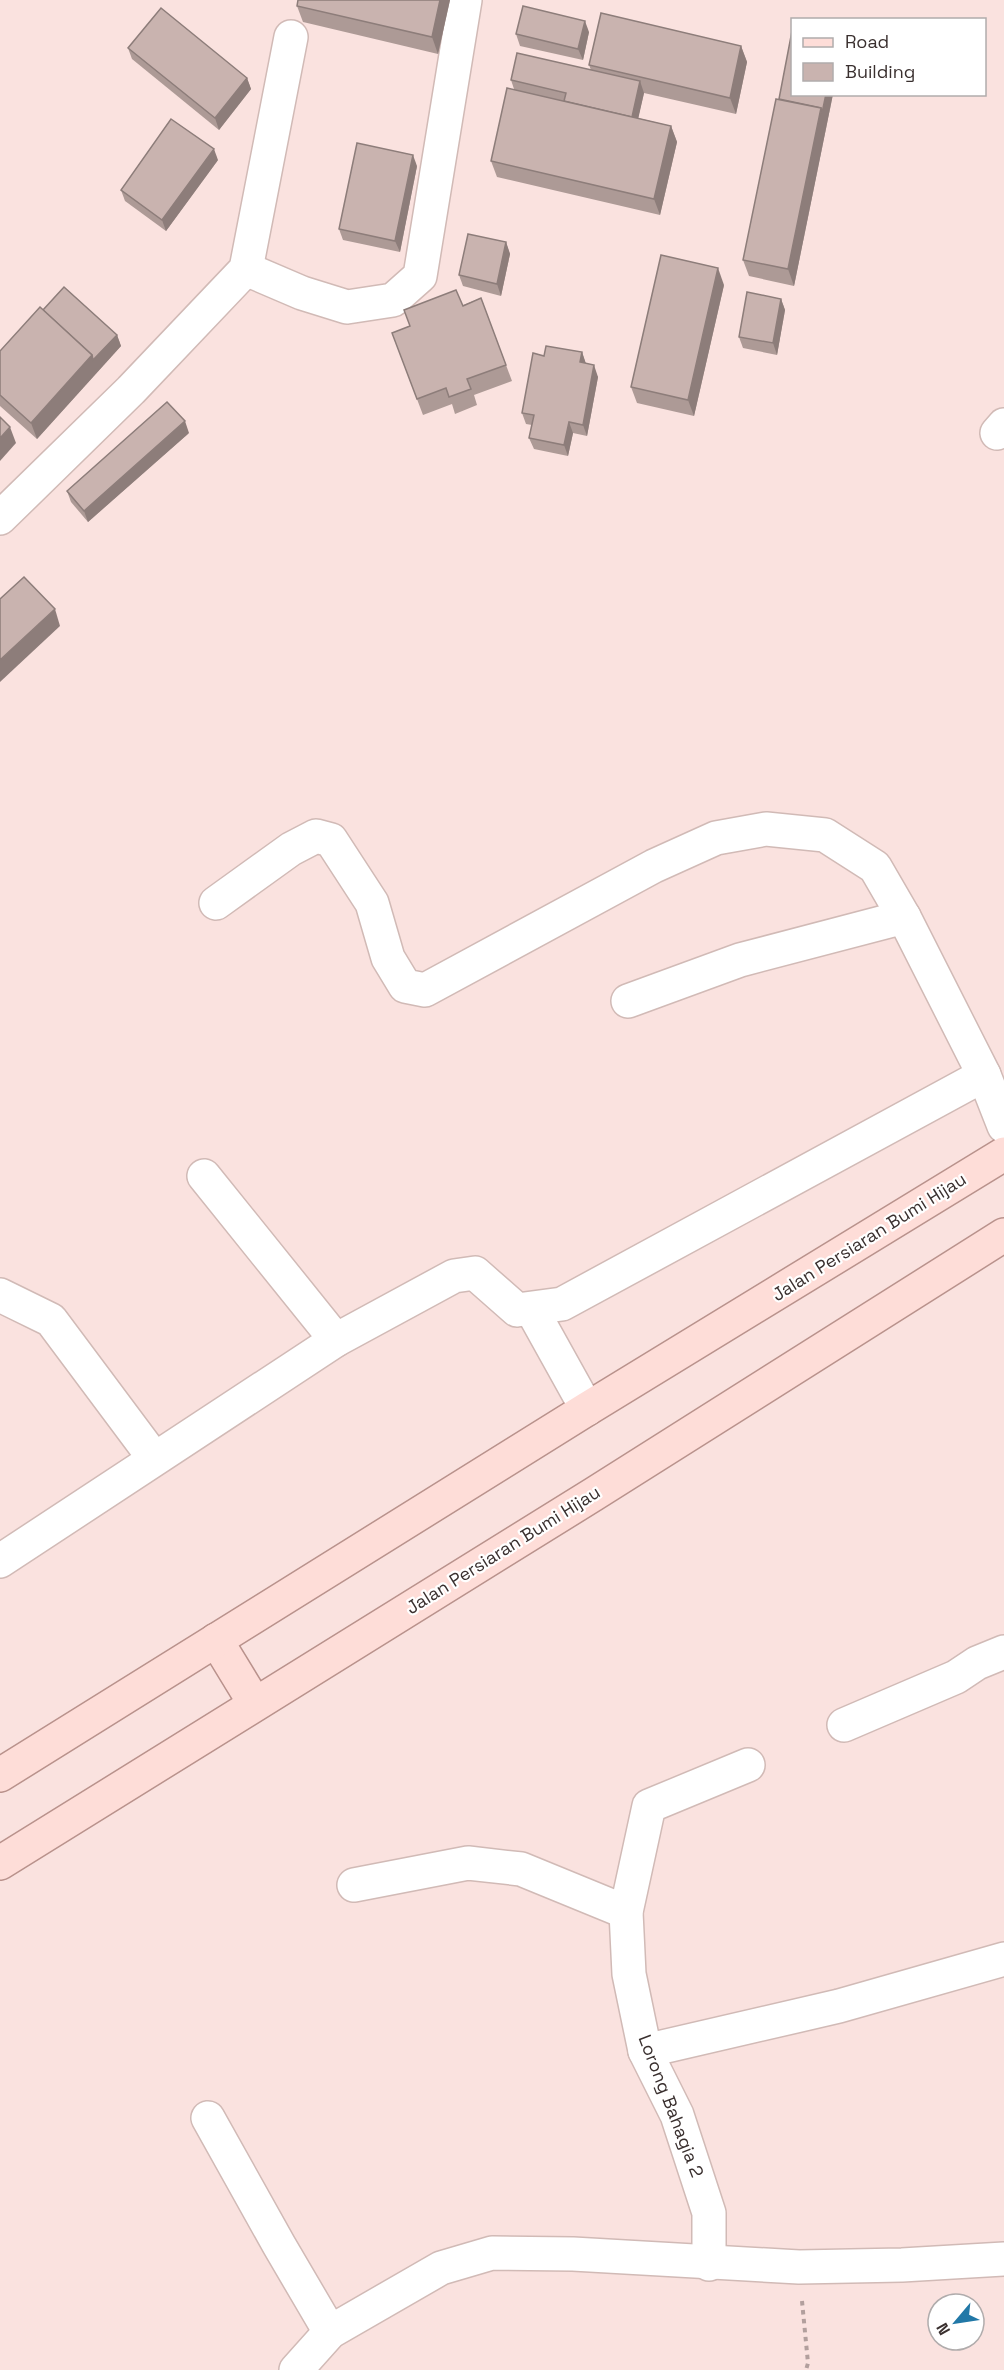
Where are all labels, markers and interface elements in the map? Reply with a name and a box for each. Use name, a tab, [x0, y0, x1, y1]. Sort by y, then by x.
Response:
legend	[791, 18, 986, 96]
text: Road	[845, 30, 889, 53]
text: Building	[845, 60, 915, 83]
street label: Jalan Persiaran Bumi Hijau	[767, 1167, 970, 1306]
street label: Jalan Persiaran Bumi Hijau	[401, 1480, 604, 1619]
street label: Lorong Bahagia 2	[634, 2031, 709, 2180]
north arrow	[926, 2292, 986, 2352]
text: N	[932, 2319, 955, 2339]

